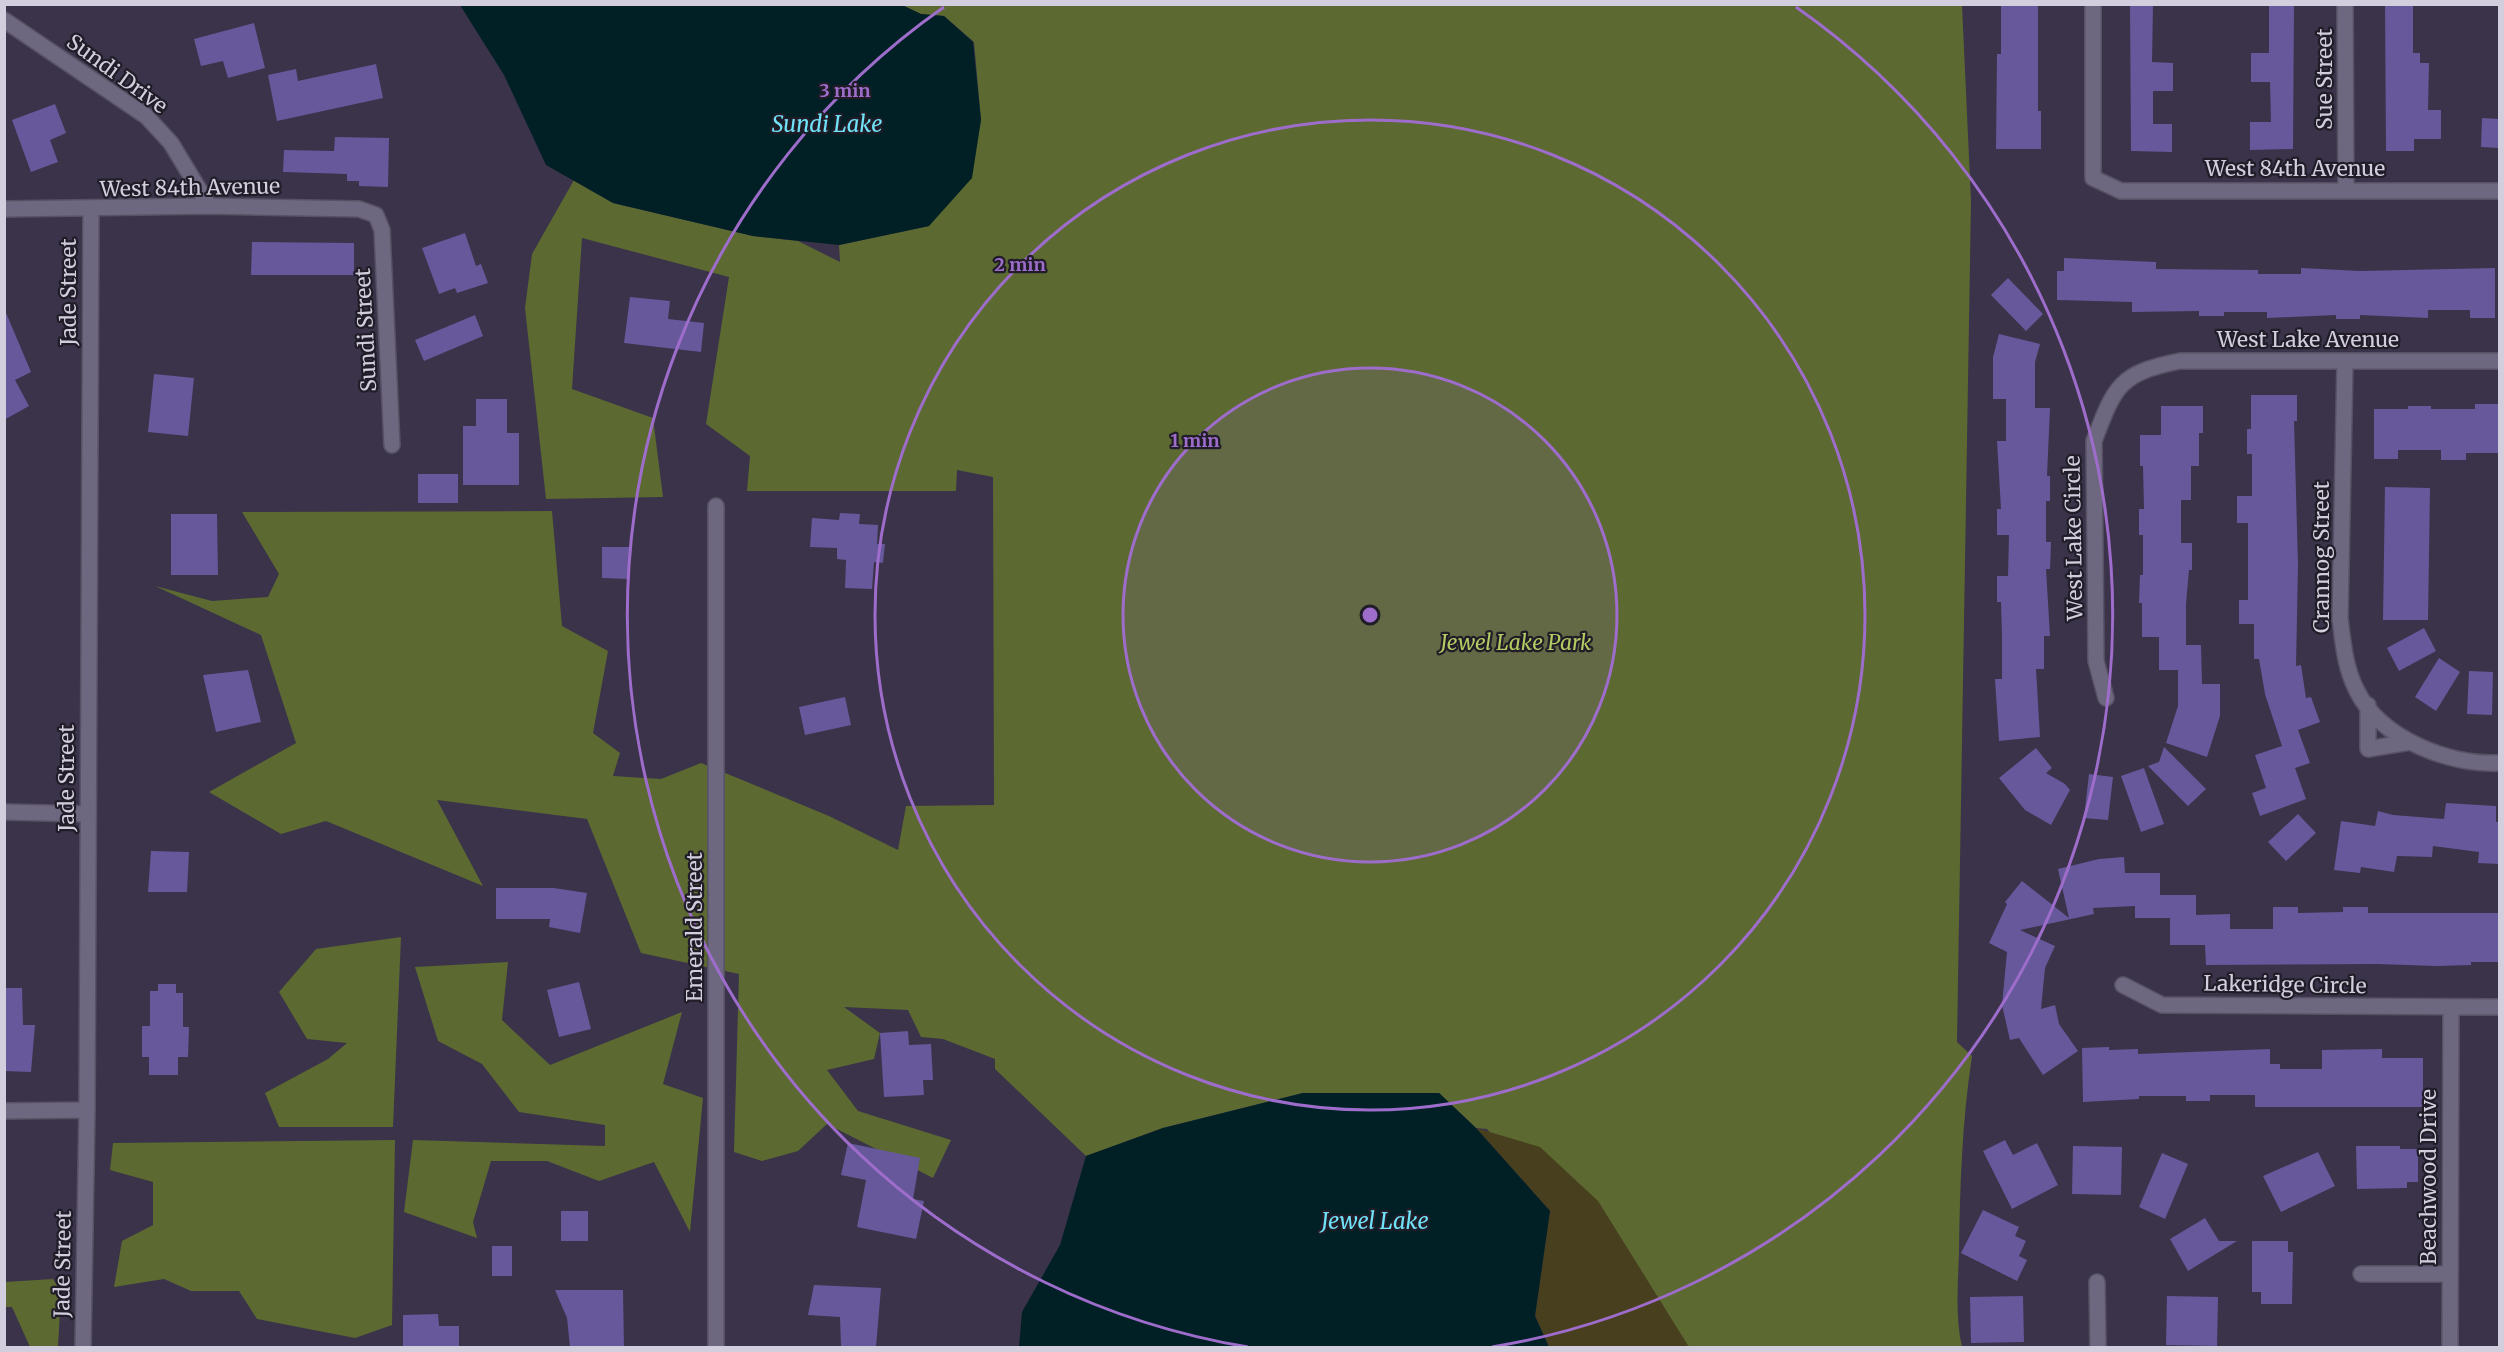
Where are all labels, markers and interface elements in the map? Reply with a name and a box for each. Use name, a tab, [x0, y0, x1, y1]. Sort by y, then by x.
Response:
street label: Sundi Drive	[62, 28, 173, 119]
street label: Sue Street	[2311, 28, 2338, 130]
text: 3 min	[820, 79, 870, 102]
water label: Sundi Lake	[772, 110, 882, 138]
street label: West 84th Avenue	[2204, 155, 2385, 182]
street label: West 84th Avenue	[99, 172, 280, 203]
street label: Jade Street	[55, 238, 82, 347]
text: 2 min	[994, 253, 1046, 276]
street label: Sundi Street	[349, 267, 382, 393]
street label: West Lake Avenue	[2216, 326, 2399, 353]
text: 1 min	[1170, 429, 1220, 452]
street label: West Lake Circle	[2059, 455, 2088, 622]
street label: Crannog Street	[2308, 481, 2335, 633]
centre of rings	[1360, 605, 1380, 625]
park label: Jewel Lake Park	[1438, 629, 1592, 656]
street label: Jade Street	[53, 724, 80, 833]
street label: Emerald Street	[681, 852, 708, 1002]
street label: Lakeridge Circle	[2203, 970, 2367, 999]
street label: Beachwood Drive	[2415, 1089, 2442, 1265]
water label: Jewel Lake	[1319, 1207, 1429, 1235]
street label: Jade Street	[48, 1210, 77, 1319]

